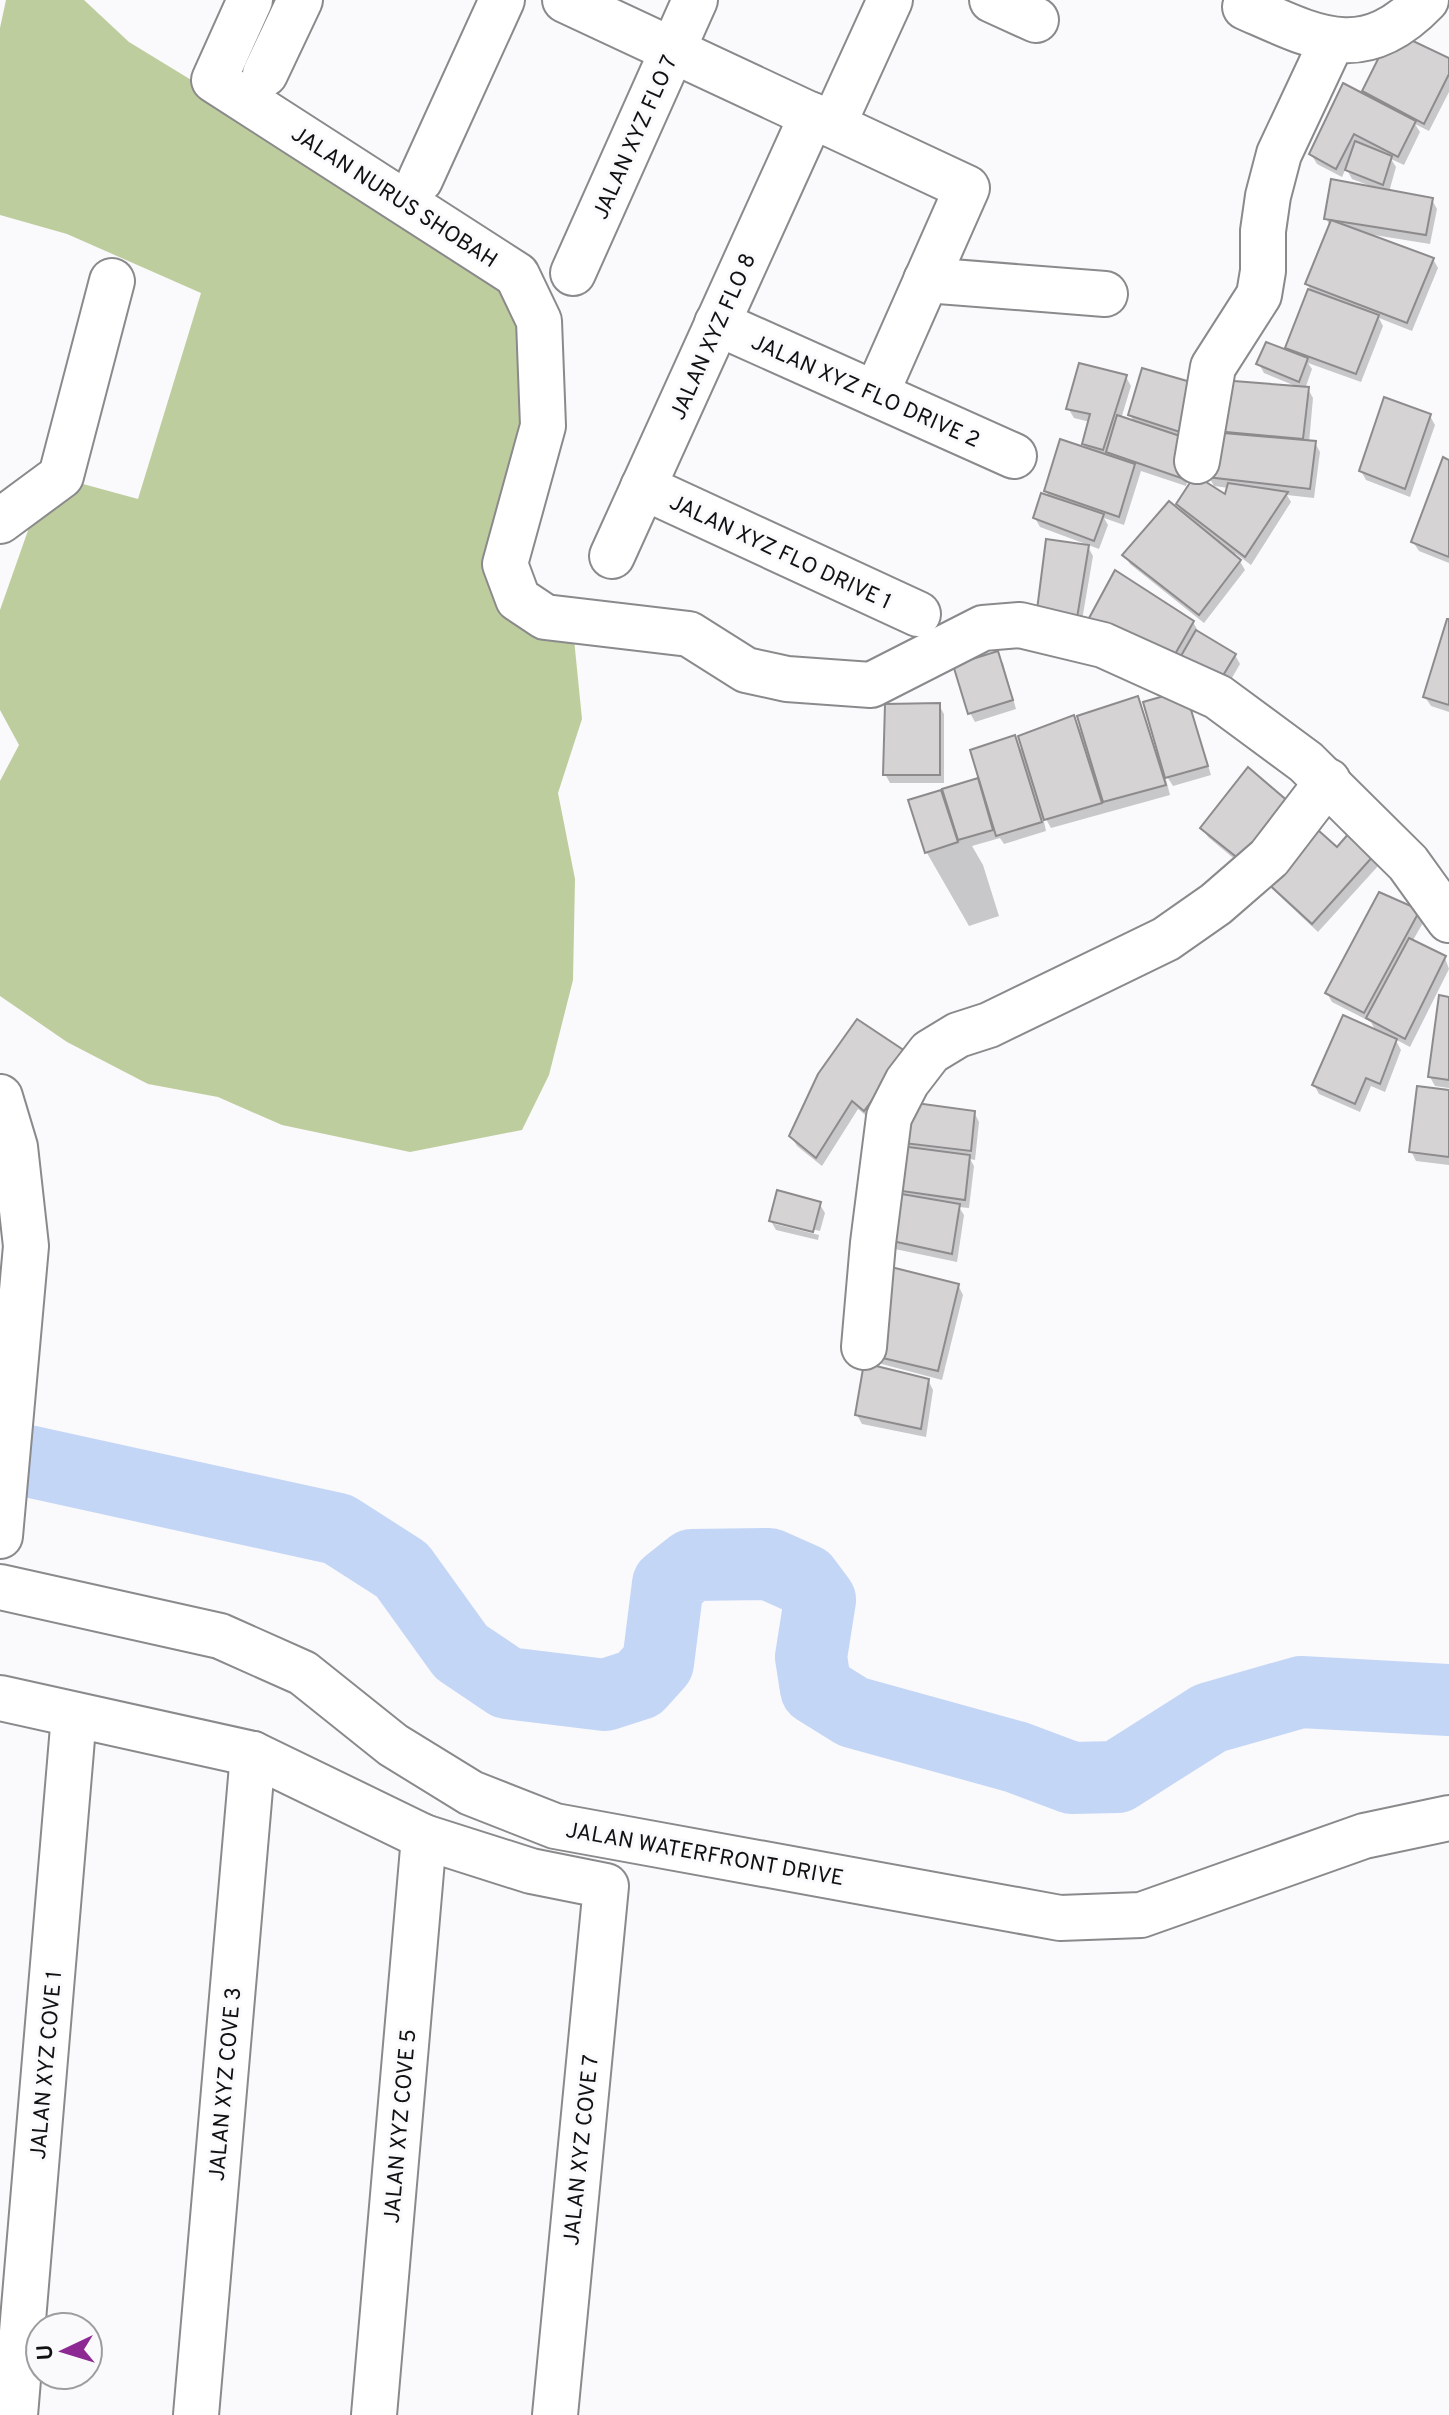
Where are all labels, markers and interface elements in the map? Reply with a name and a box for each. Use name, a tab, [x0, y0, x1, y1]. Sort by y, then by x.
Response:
street label: JALAN XYZ FLO 7	[588, 52, 685, 224]
street label: JALAN NURUS SHOBAH	[285, 121, 502, 275]
street label: JALAN XYZ FLO 8	[665, 250, 763, 424]
street label: JALAN XYZ FLO DRIVE 2	[747, 330, 983, 455]
street label: JALAN XYZ FLO DRIVE 1	[665, 490, 895, 617]
street label: JALAN WATERFRONT DRIVE	[563, 1818, 846, 1893]
street label: JALAN XYZ COVE 1	[26, 1970, 69, 2161]
street label: JALAN XYZ COVE 3	[205, 1986, 248, 2182]
street label: JALAN XYZ COVE 5	[380, 2028, 423, 2224]
street label: JALAN XYZ COVE 7	[559, 2054, 606, 2247]
north arrow	[24, 2311, 104, 2391]
text: U	[33, 2343, 61, 2361]

